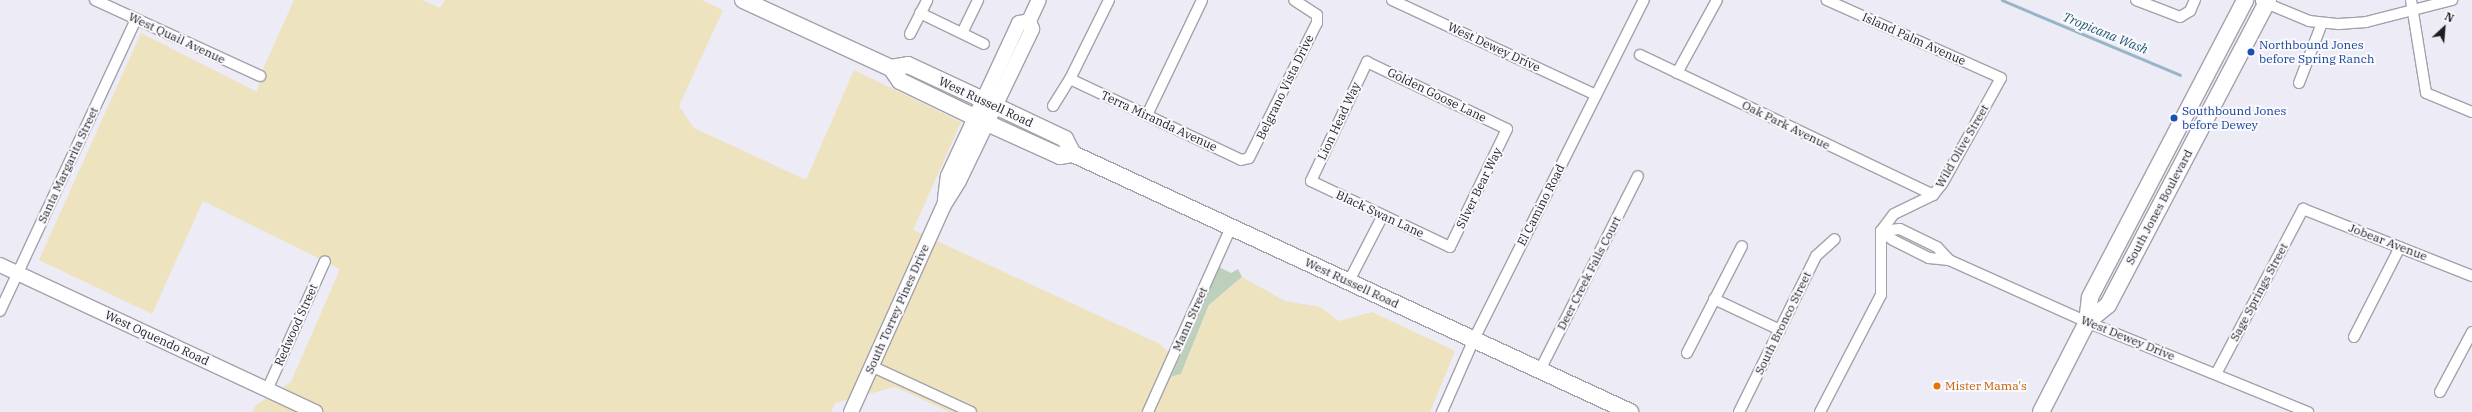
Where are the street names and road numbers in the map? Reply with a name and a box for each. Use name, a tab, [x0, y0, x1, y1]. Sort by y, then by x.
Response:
street label: West Quail Avenue	[126, 9, 228, 67]
street label: Island Palm Avenue	[1860, 10, 1968, 68]
street label: West Dewey Drive	[1446, 19, 1542, 75]
street label: Belgrano Vista Drive	[1253, 32, 1317, 142]
street label: Golden Goose Lane	[1385, 65, 1489, 125]
street label: West Russell Road	[937, 74, 1035, 130]
street label: Lion Head Way	[1315, 80, 1363, 162]
street label: Terra Miranda Avenue	[1099, 88, 1219, 154]
street label: Oak Park Avenue	[1740, 97, 1832, 153]
street label: Wild Olive Street	[1932, 102, 1992, 190]
street label: Santa Margarita Street	[35, 105, 101, 225]
street label: Silver Bear Way	[1453, 145, 1505, 231]
street label: South Jones Boulevard	[2123, 147, 2195, 267]
street label: El Camino Road	[1514, 162, 1568, 248]
street label: Black Swan Lane	[1334, 187, 1426, 241]
street label: Deer Creek Falls Court	[1554, 214, 1624, 332]
street label: Jobear Avenue	[2347, 220, 2429, 264]
street label: Sage Springs Street	[2227, 240, 2291, 344]
street label: South Torrey Pines Drive	[862, 242, 932, 376]
street label: West Russell Road	[1303, 255, 1401, 311]
street label: South Bronco Street	[1752, 269, 1814, 377]
street label: Redwood Street	[271, 282, 321, 368]
street label: Mann Street	[1169, 285, 1211, 353]
street label: West Oquendo Road	[103, 308, 211, 368]
street label: West Dewey Drive	[2079, 313, 2177, 363]

